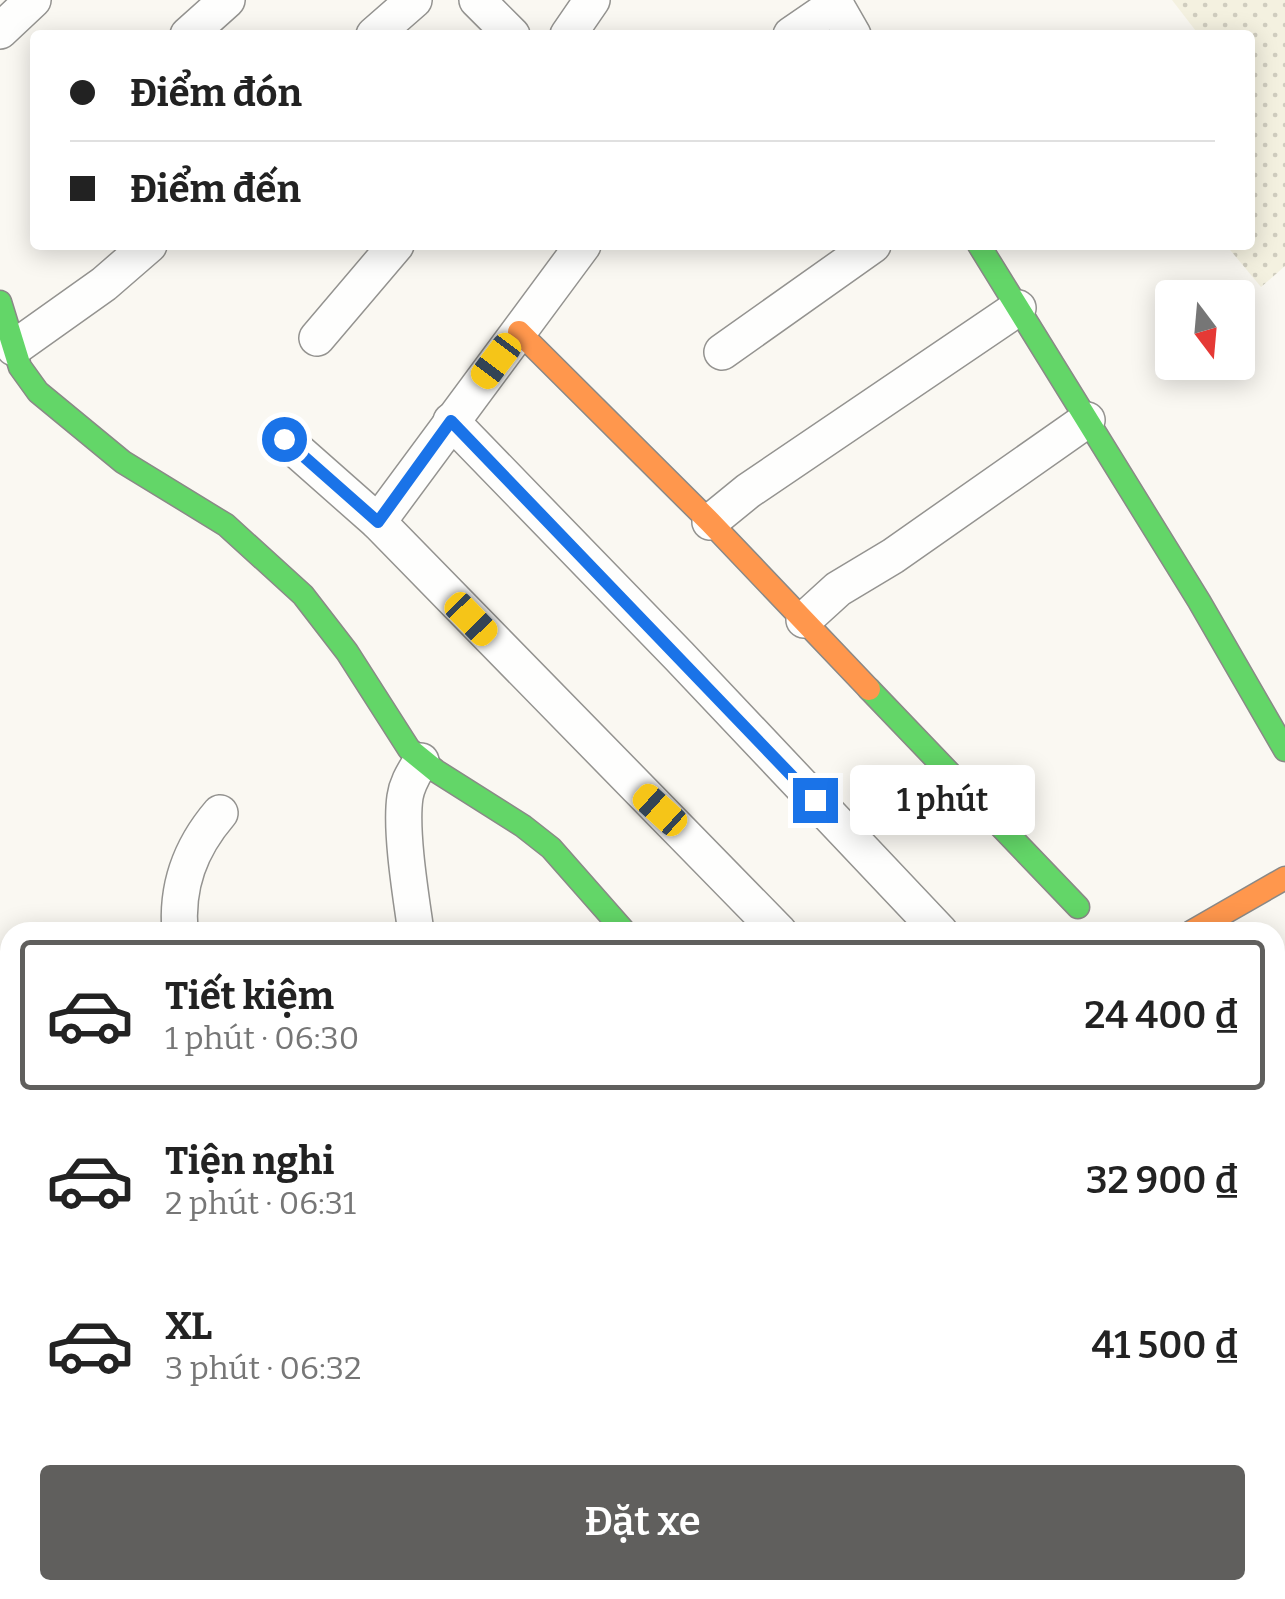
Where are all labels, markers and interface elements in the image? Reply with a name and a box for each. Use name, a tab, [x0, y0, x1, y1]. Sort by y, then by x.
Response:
text: Điểm đón	[130, 70, 302, 116]
text: Điểm đến	[130, 166, 301, 212]
north arrow	[1155, 280, 1255, 380]
map controls	[1155, 280, 1255, 380]
car	[466, 328, 526, 394]
route start	[262, 417, 307, 462]
car	[439, 587, 503, 651]
callout: 1 phút	[850, 765, 1035, 835]
route end	[793, 778, 838, 823]
car	[628, 779, 692, 841]
text: 1 phút	[897, 781, 988, 819]
icon: car	[45, 970, 135, 1060]
text: Tiết kiệm	[165, 973, 334, 1019]
text: 24 400 ₫	[1084, 992, 1240, 1038]
text: 1 phút · 06:30	[165, 1019, 359, 1057]
icon: car	[45, 1135, 135, 1225]
text: Tiện nghi	[165, 1138, 334, 1184]
text: 32 900 ₫	[1086, 1157, 1240, 1203]
text: 2 phút · 06:31	[165, 1184, 356, 1222]
icon: car	[45, 1300, 135, 1390]
text: XL	[165, 1303, 212, 1349]
text: 41 500 ₫	[1091, 1322, 1240, 1368]
text: 3 phút · 06:32	[165, 1349, 361, 1387]
button: Đặt xe	[40, 1465, 1245, 1580]

